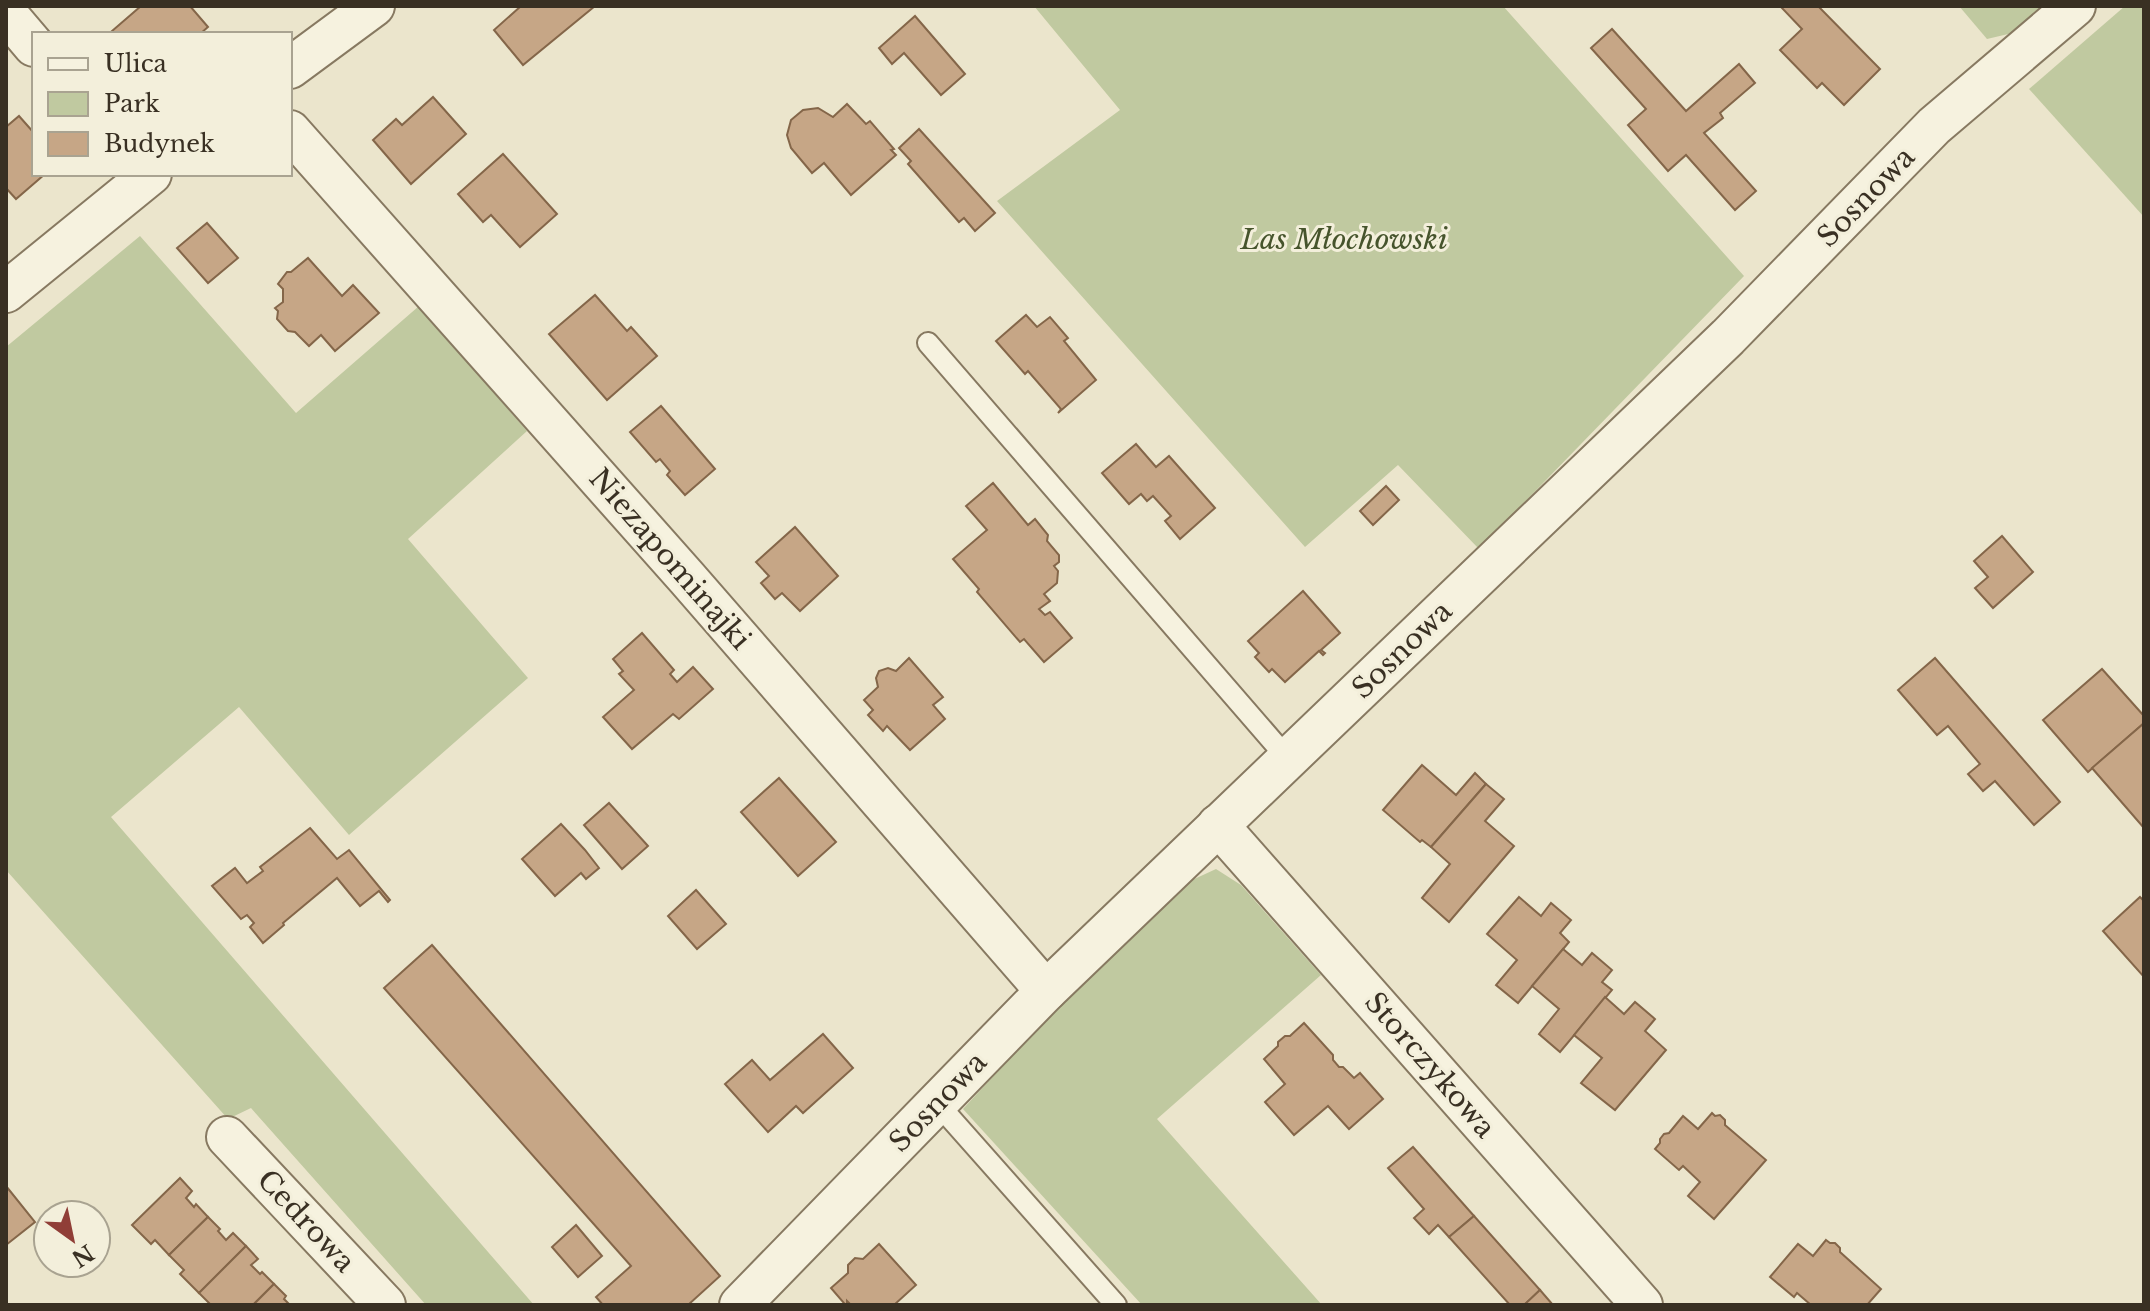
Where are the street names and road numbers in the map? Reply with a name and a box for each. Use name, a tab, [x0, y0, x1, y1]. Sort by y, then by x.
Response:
street label: Sosnowa	[1810, 139, 1922, 254]
street label: Niezapominajki	[582, 461, 758, 657]
street label: Sosnowa	[1345, 594, 1460, 706]
street label: Storczykowa	[1357, 985, 1503, 1145]
street label: Sosnowa	[882, 1044, 994, 1159]
street label: Cedrowa	[250, 1163, 363, 1280]

